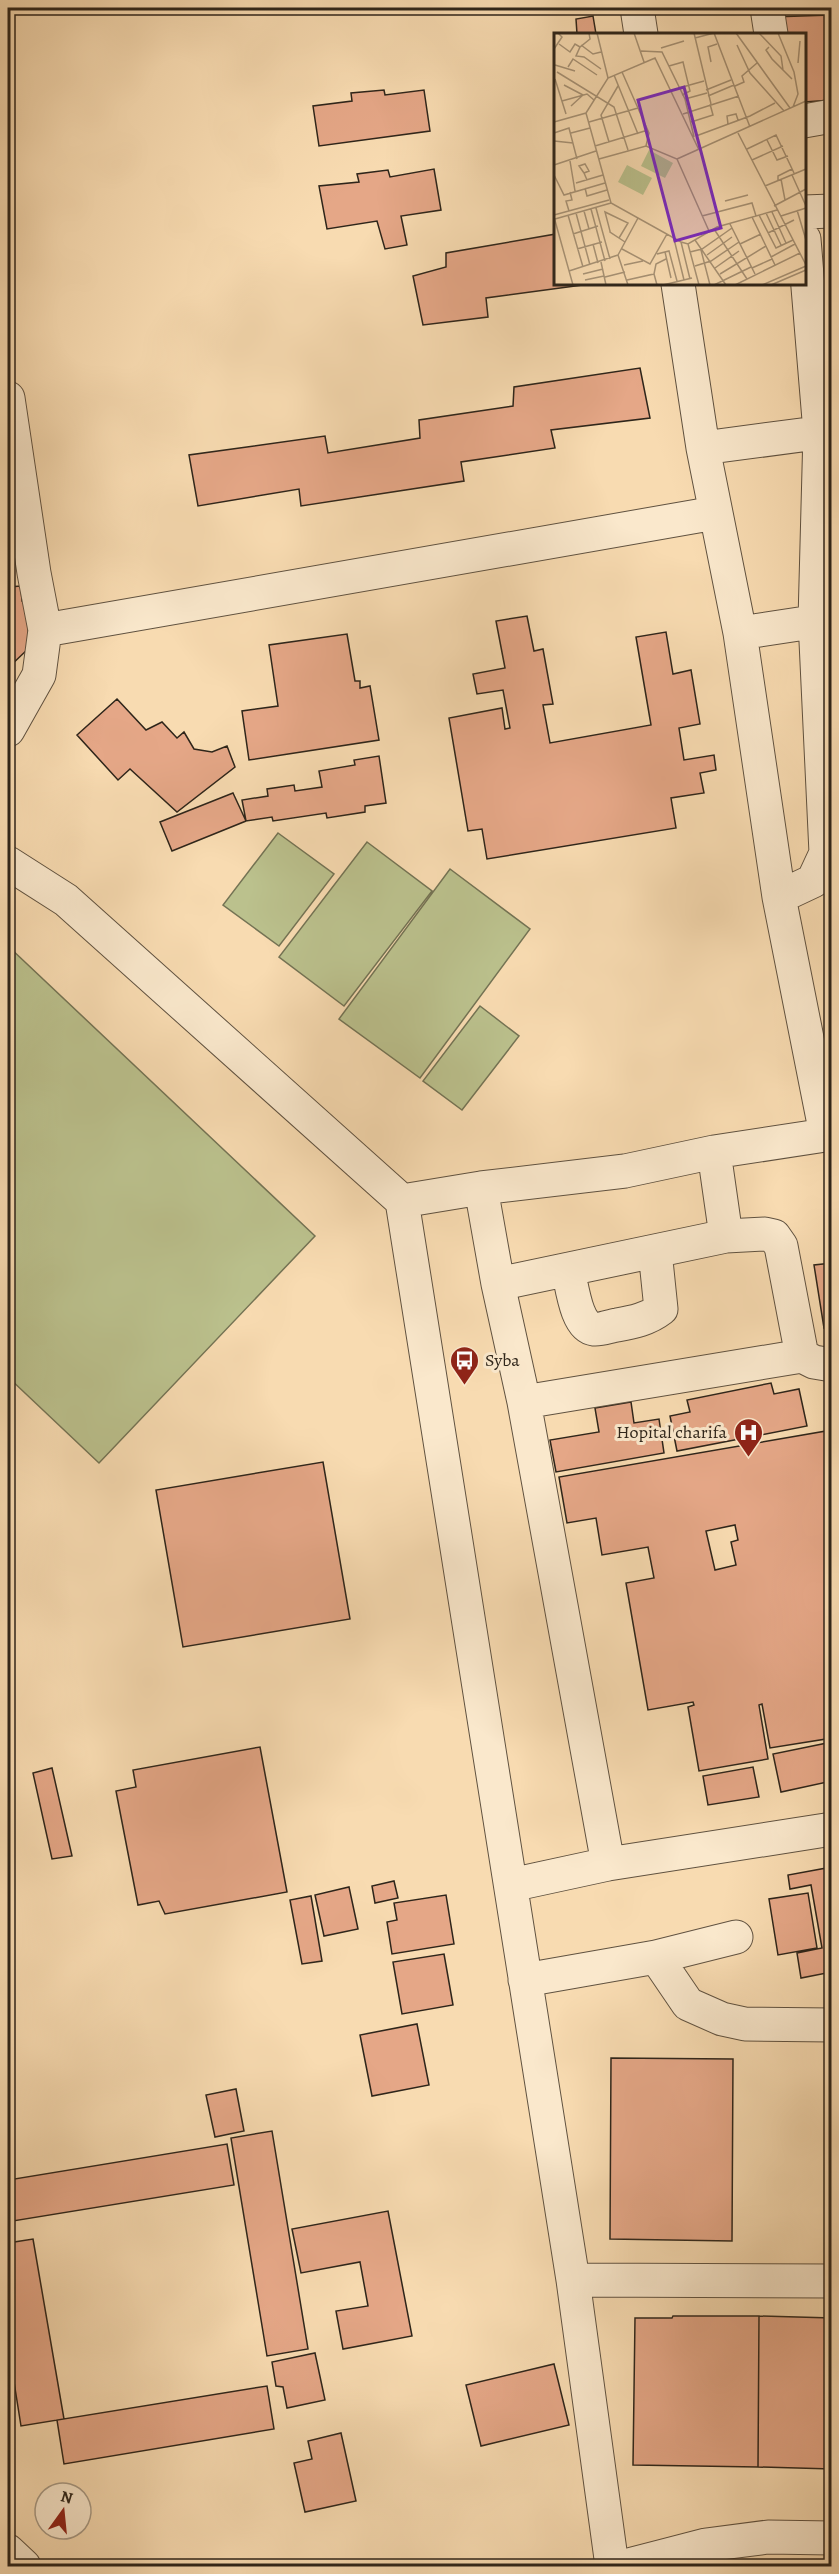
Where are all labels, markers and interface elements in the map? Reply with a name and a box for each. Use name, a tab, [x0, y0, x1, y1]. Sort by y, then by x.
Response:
inset map	[554, 33, 806, 285]
bus stop icon: Syba	[448, 1344, 480, 1386]
place label: Syba	[485, 1348, 520, 1372]
hospital icon: Hopital charifa	[732, 1416, 764, 1458]
place label: Hopital charifa	[616, 1420, 728, 1444]
north arrow	[33, 2481, 93, 2541]
text: N	[58, 2485, 75, 2510]

